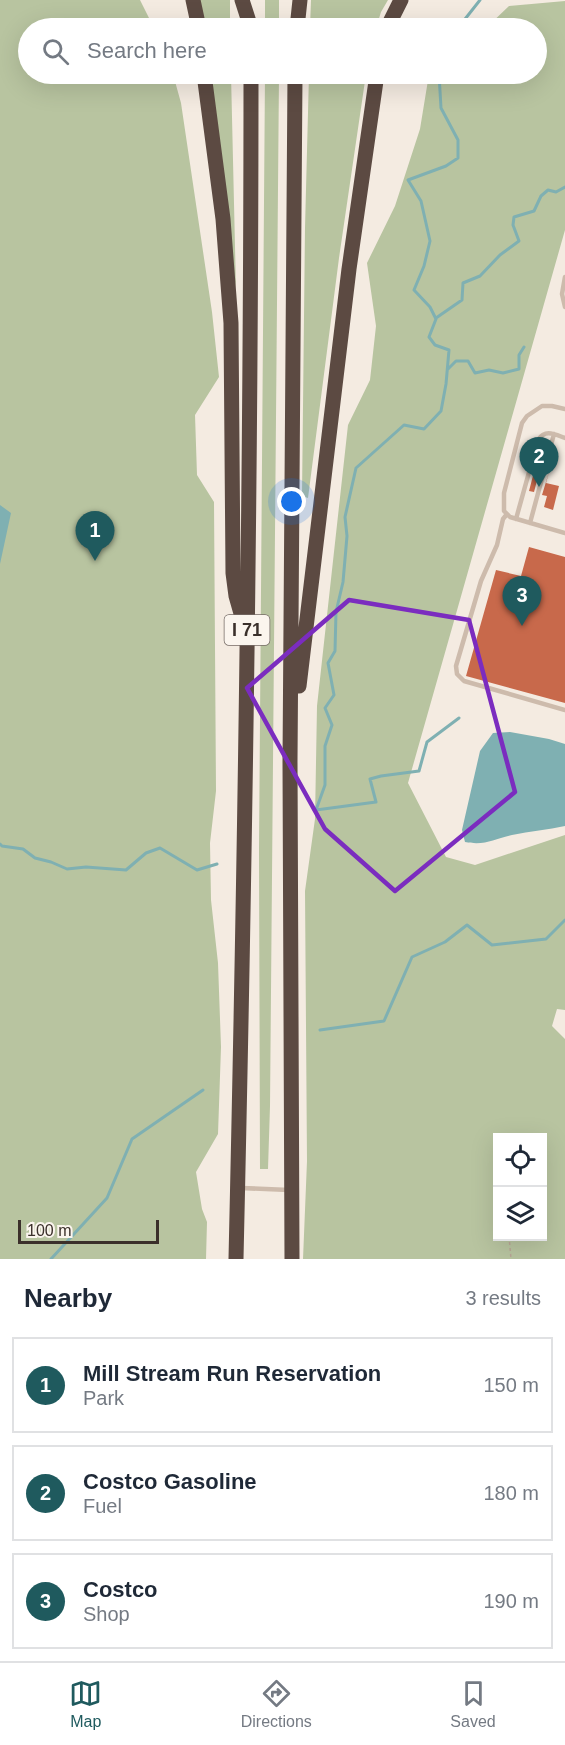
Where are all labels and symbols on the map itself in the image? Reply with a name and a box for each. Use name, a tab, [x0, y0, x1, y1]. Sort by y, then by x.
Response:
pin: 2	[520, 438, 558, 487]
your location	[277, 487, 306, 516]
pin: 1	[76, 512, 115, 561]
pin: 3	[502, 576, 542, 626]
road number: I 71	[224, 615, 270, 645]
scale bar	[18, 1217, 159, 1244]

